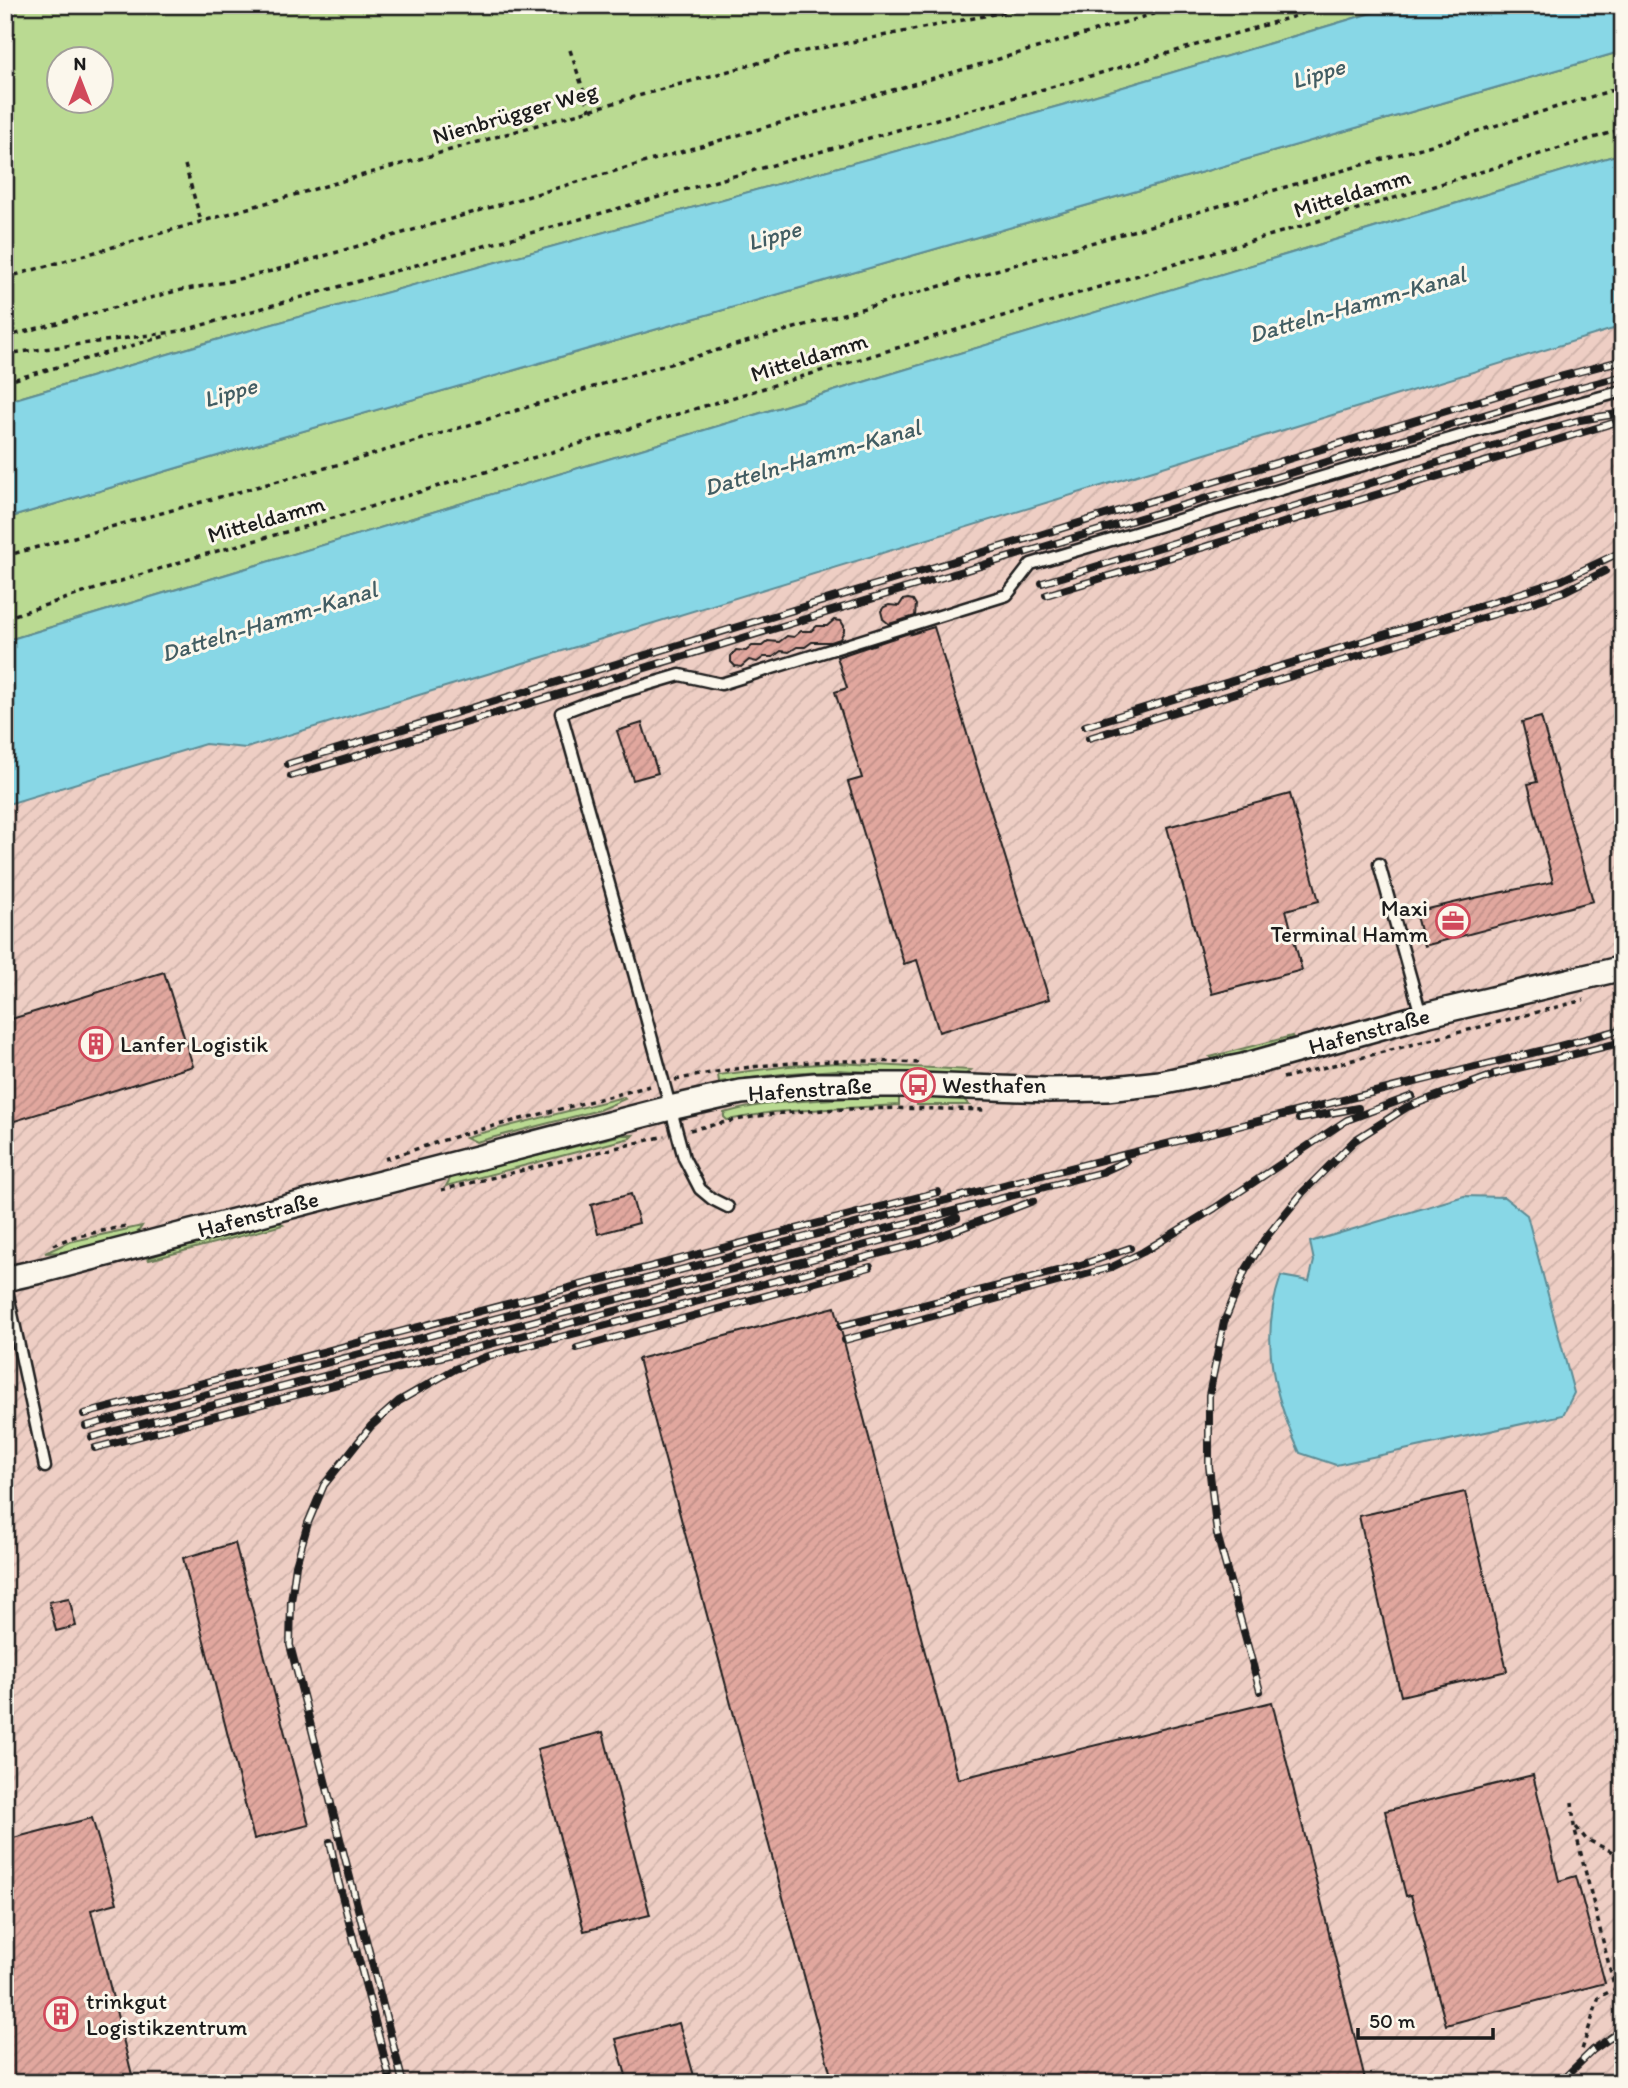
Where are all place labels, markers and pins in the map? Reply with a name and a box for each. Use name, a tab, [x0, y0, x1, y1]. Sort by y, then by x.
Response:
place label: Maxi Terminal Hamm	[1270, 894, 1428, 948]
office icon: Maxi Terminal Hamm	[1434, 902, 1472, 940]
building icon: Lanfer Logistik	[77, 1025, 115, 1063]
place label: Lanfer Logistik	[120, 1030, 268, 1058]
bus stop icon: Westhafen	[899, 1066, 937, 1104]
place label: Westhafen	[942, 1071, 1046, 1099]
place label: trinkgut Logistikzentrum	[86, 1987, 247, 2041]
building icon: trinkgut Logistikzentrum	[42, 1995, 80, 2033]

